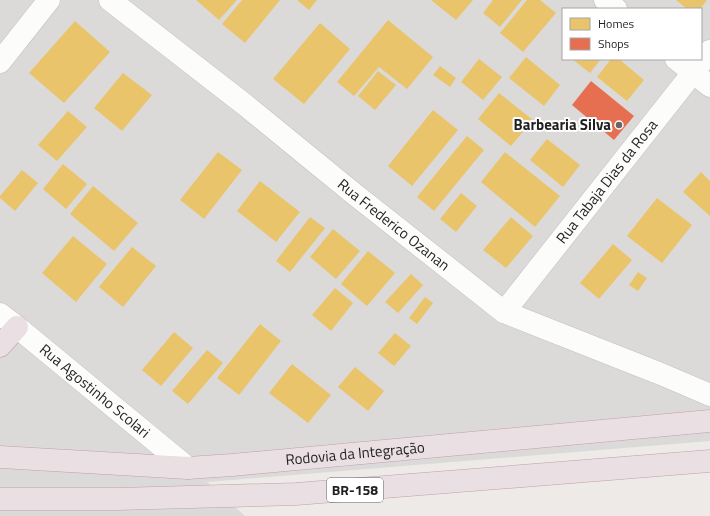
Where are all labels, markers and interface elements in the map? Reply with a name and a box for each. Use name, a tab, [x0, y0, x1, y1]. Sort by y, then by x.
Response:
legend	[562, 8, 702, 60]
text: Homes	[598, 14, 634, 33]
text: Shops	[598, 34, 630, 53]
place label: Barbearia Silva	[514, 113, 611, 136]
street label: Rua Tabaja Dias da Rosa	[550, 114, 663, 248]
marker: Barbearia Silva	[614, 120, 624, 130]
street label: Rua Frederico Ozanan	[333, 173, 455, 276]
street label: Rua Agostinho Scolari	[35, 338, 155, 443]
street label: Rodovia da Integração	[284, 435, 426, 471]
road number: BR-158	[327, 478, 383, 502]

